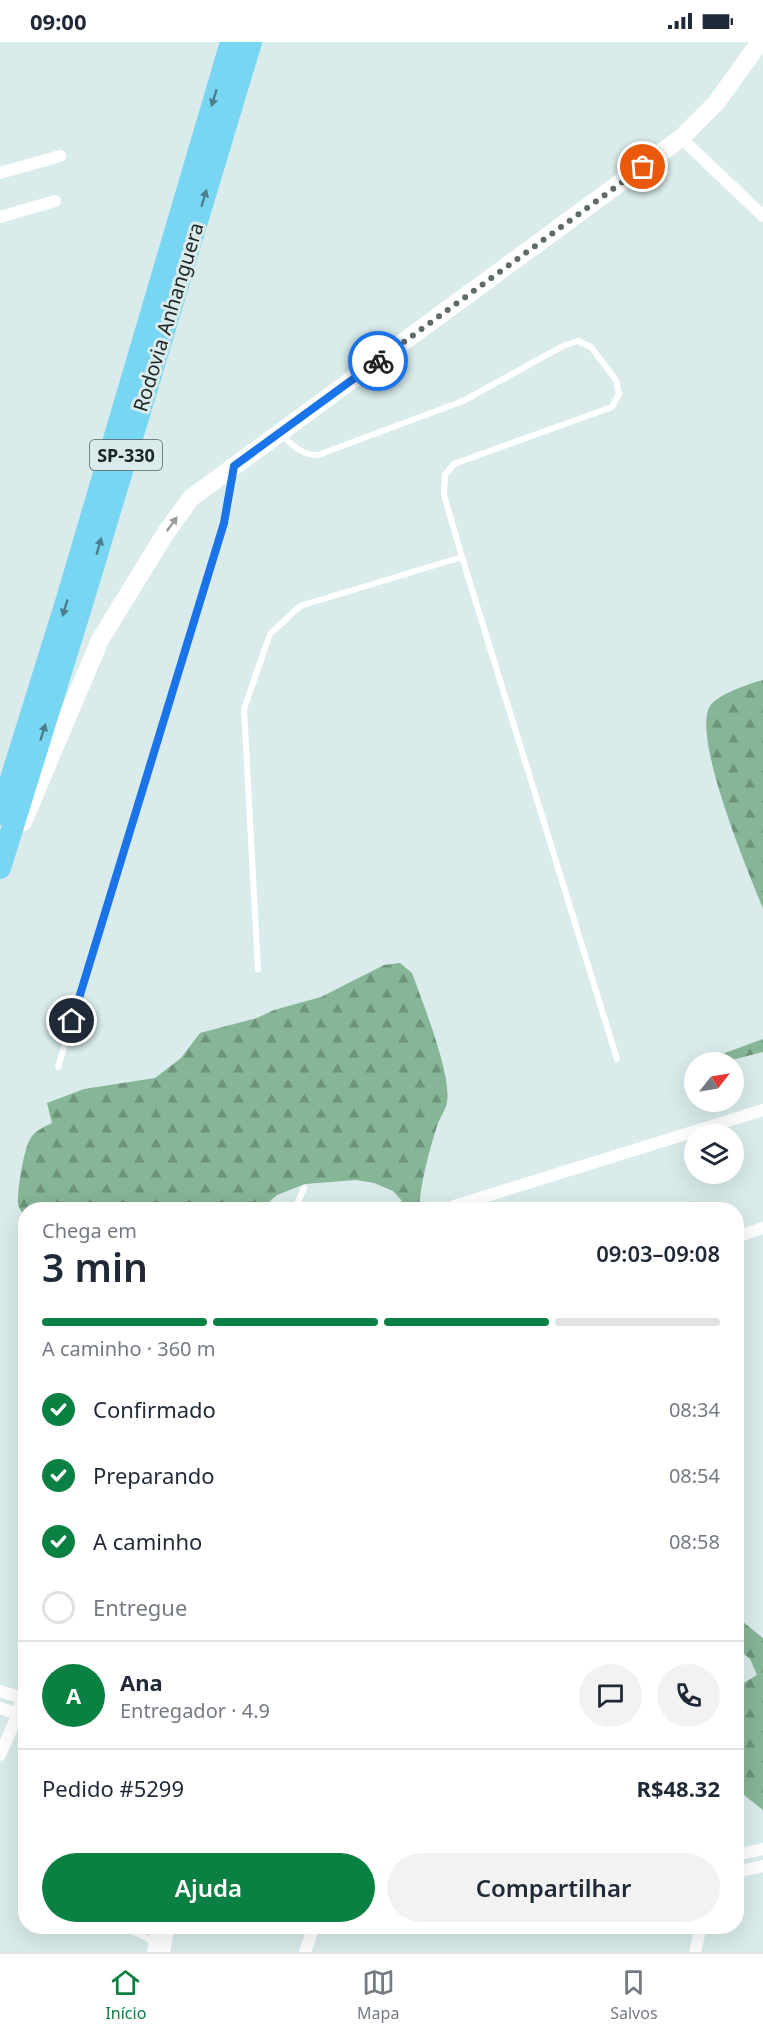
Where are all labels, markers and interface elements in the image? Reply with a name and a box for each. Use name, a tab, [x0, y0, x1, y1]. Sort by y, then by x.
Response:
text: 09:00	[30, 6, 87, 36]
one-way arrow	[209, 89, 218, 107]
pin	[617, 141, 668, 192]
icon: bag	[626, 150, 659, 183]
one-way arrow	[200, 189, 209, 207]
street label: Rodovia Anhanguera	[126, 219, 210, 415]
courier	[348, 331, 408, 391]
icon: bike	[362, 345, 395, 378]
road number: SP-330	[90, 440, 162, 470]
one-way arrow	[166, 516, 178, 532]
one-way arrow	[95, 536, 105, 555]
one-way arrow	[60, 599, 69, 617]
one-way arrow	[38, 723, 48, 741]
pin	[46, 995, 97, 1046]
icon: home	[55, 1004, 88, 1037]
north arrow	[684, 1052, 744, 1112]
map controls	[684, 1052, 744, 1184]
button: layers	[684, 1124, 744, 1184]
text: Chega em	[42, 1217, 137, 1244]
text: 09:03–09:08	[596, 1238, 720, 1268]
text: 3 min	[42, 1240, 148, 1293]
text: A caminho · 360 m	[42, 1335, 215, 1362]
icon: check	[42, 1393, 75, 1426]
text: Confirmado	[93, 1394, 216, 1424]
text: 08:34	[669, 1396, 720, 1423]
icon: check	[42, 1459, 75, 1492]
text: Preparando	[93, 1460, 215, 1490]
text: 08:54	[669, 1462, 720, 1489]
icon: check	[42, 1525, 75, 1558]
text: A caminho	[93, 1526, 202, 1556]
text: 08:58	[669, 1528, 720, 1555]
text: Entregue	[93, 1592, 187, 1622]
button: chat	[579, 1664, 642, 1727]
button: phone	[657, 1664, 720, 1727]
text: Ana	[120, 1667, 163, 1697]
text: A	[66, 1680, 81, 1710]
text: Entregador · 4.9	[120, 1697, 270, 1724]
text: Pedido #5299	[42, 1773, 184, 1803]
text: R$48.32	[636, 1773, 720, 1803]
button: Ajuda	[42, 1853, 375, 1922]
button: Compartilhar	[387, 1853, 720, 1922]
tab: Início	[105, 1966, 146, 2024]
tab: Mapa	[357, 1966, 399, 2024]
tab: Salvos	[610, 1966, 658, 2024]

